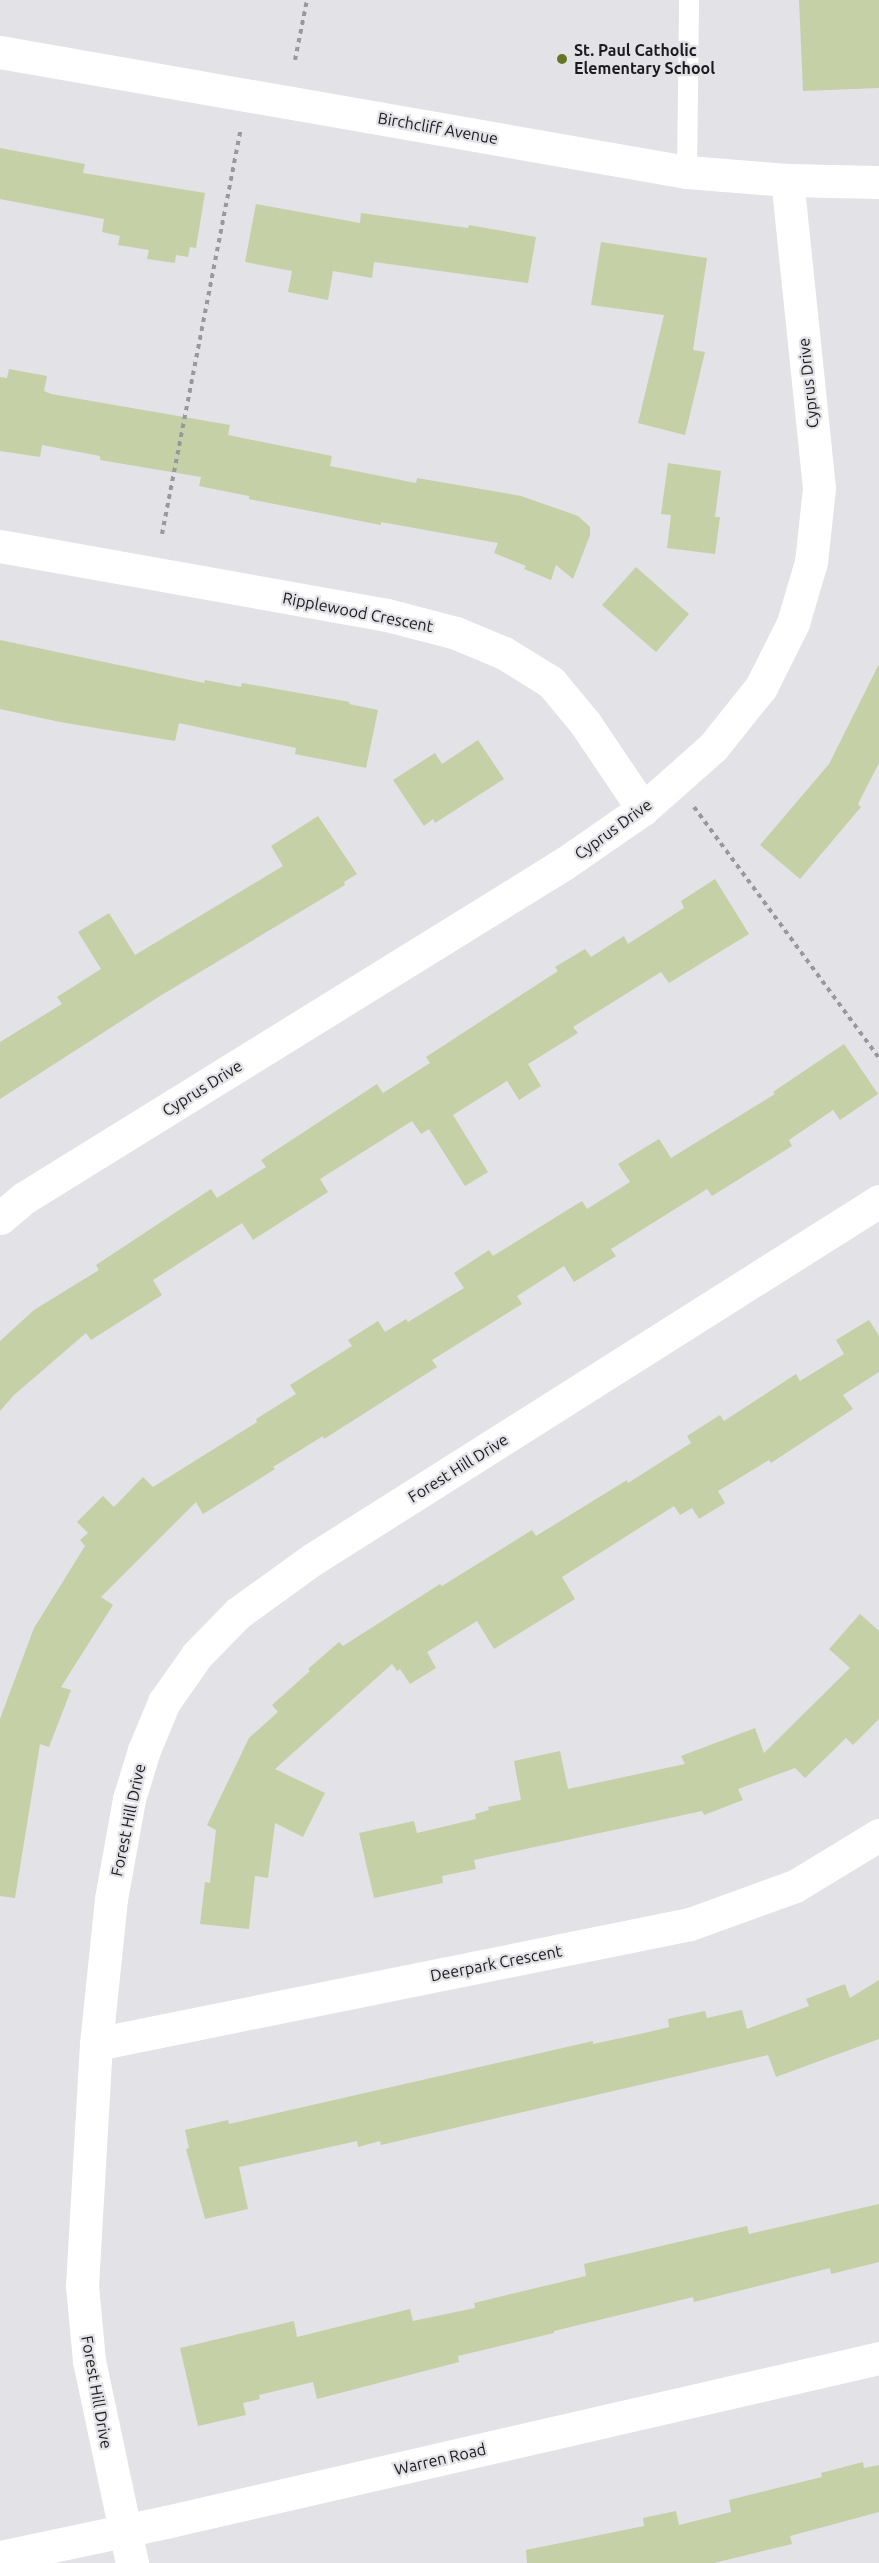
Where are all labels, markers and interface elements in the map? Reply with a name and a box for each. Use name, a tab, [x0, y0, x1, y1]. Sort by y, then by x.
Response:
place label: St. Paul Catholic Elementary School	[574, 40, 715, 78]
marker: St. Paul Catholic Elementary School	[555, 52, 569, 66]
street label: Birchcliff Avenue	[376, 108, 500, 148]
street label: Cyprus Drive	[794, 337, 822, 429]
street label: Ripplewood Crescent	[281, 588, 435, 636]
street label: Cyprus Drive	[571, 795, 655, 863]
street label: Cyprus Drive	[159, 1056, 245, 1120]
street label: Forest Hill Drive	[404, 1430, 512, 1506]
street label: Forest Hill Drive	[107, 1762, 149, 1878]
street label: Deerpark Crescent	[429, 1941, 563, 1985]
street label: Forest Hill Drive	[78, 2334, 116, 2450]
street label: Warren Road	[392, 2439, 488, 2479]

